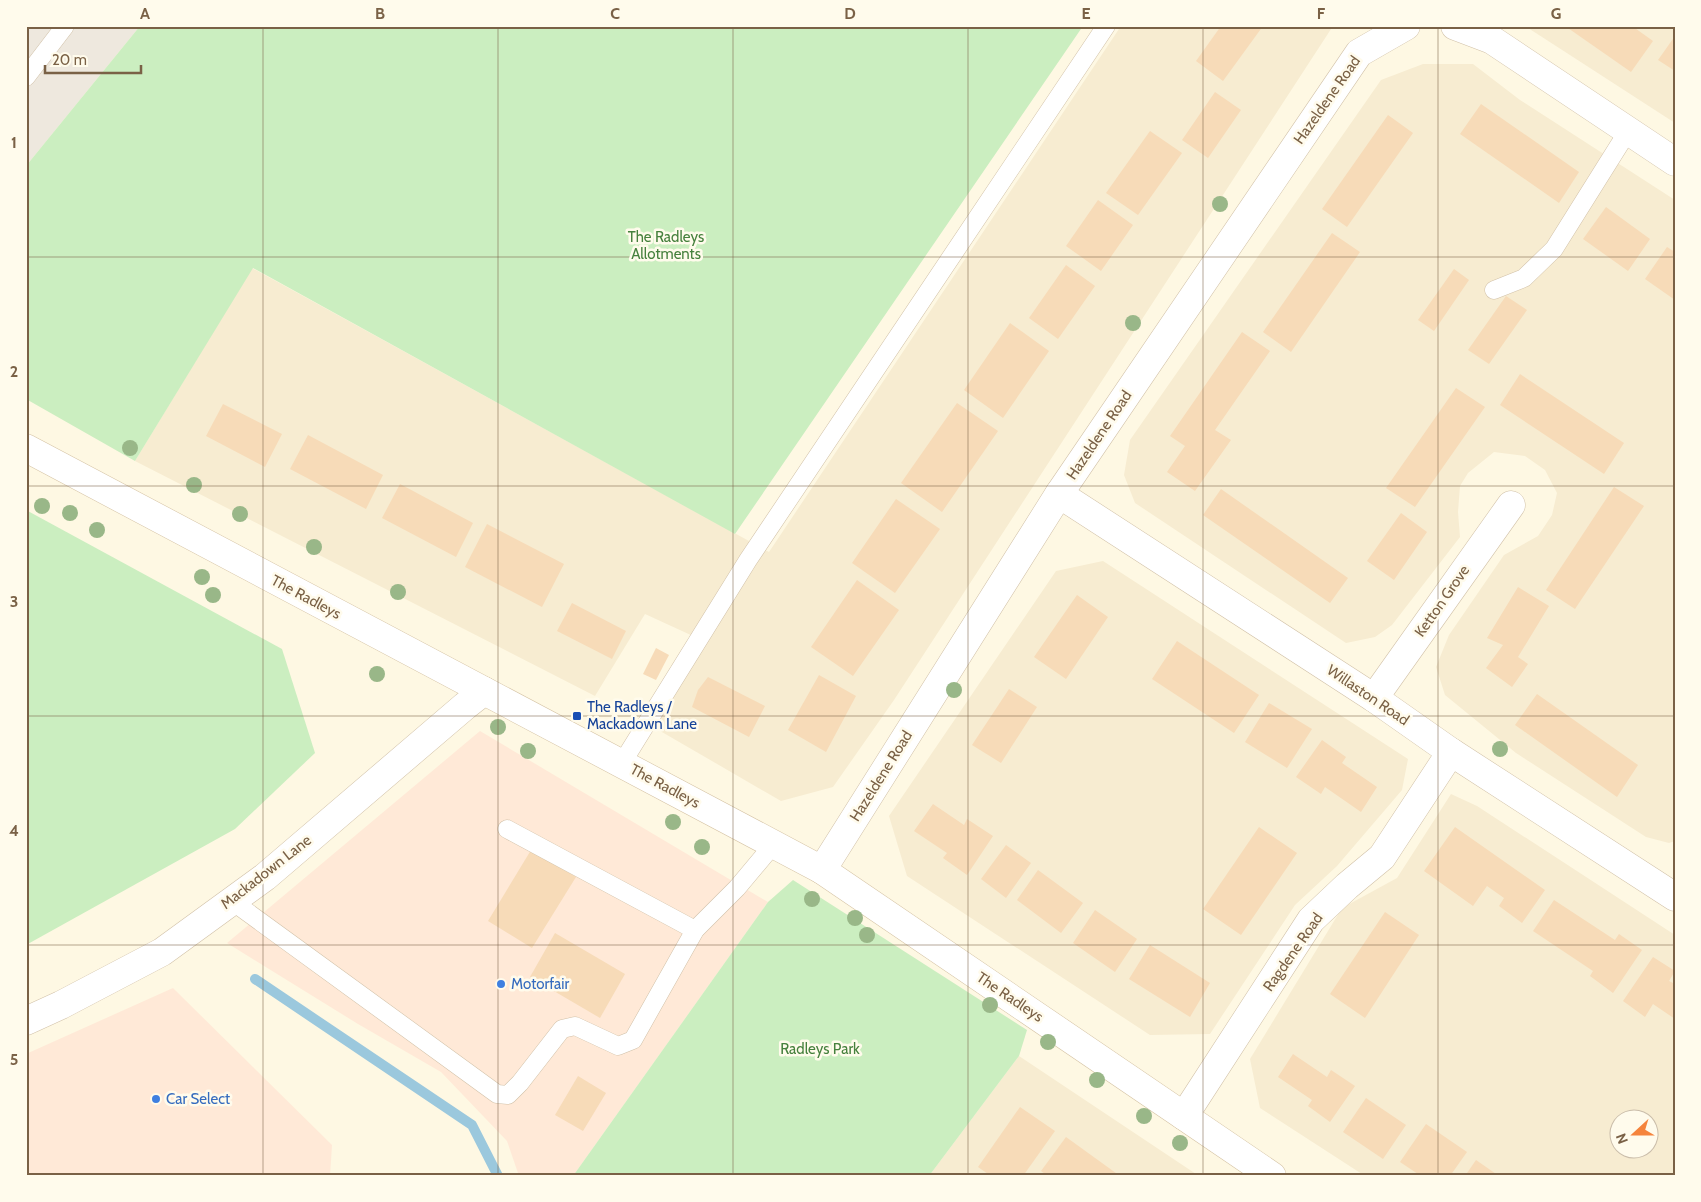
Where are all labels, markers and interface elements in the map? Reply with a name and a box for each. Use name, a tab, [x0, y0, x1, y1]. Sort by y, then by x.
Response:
text: A	[140, 4, 150, 23]
text: B	[375, 4, 385, 23]
text: C	[610, 4, 620, 23]
text: D	[844, 4, 856, 23]
text: E	[1081, 4, 1091, 23]
text: F	[1317, 4, 1326, 23]
text: G	[1551, 4, 1561, 23]
scale bar	[45, 42, 141, 74]
text: 20 m	[52, 51, 87, 69]
street label: Hazeldene Road	[1290, 52, 1364, 148]
text: 1	[11, 133, 17, 152]
park label: The Radleys Allotments	[628, 228, 704, 263]
text: 2	[10, 362, 18, 381]
street label: Hazeldene Road	[1063, 387, 1135, 483]
street label: Ketton Grove	[1411, 561, 1473, 640]
street label: The Radleys	[268, 571, 344, 623]
text: 3	[10, 592, 18, 611]
street label: Willaston Road	[1323, 661, 1413, 729]
place label: The Radleys / Mackadown Lane	[587, 698, 697, 733]
marker: The Radleys / Mackadown Lane	[571, 710, 583, 722]
street label: Hazeldene Road	[846, 727, 916, 825]
street label: The Radleys	[627, 760, 703, 812]
text: 4	[9, 821, 19, 840]
street label: Mackadown Lane	[217, 831, 315, 913]
street label: Ragdene Road	[1259, 909, 1327, 995]
street label: The Radleys	[973, 968, 1047, 1026]
place label: Motorfair	[511, 975, 569, 993]
marker: Motorfair	[495, 978, 507, 990]
park label: Radleys Park	[780, 1040, 860, 1058]
text: 5	[10, 1050, 18, 1069]
place label: Car Select	[166, 1090, 230, 1108]
marker: Car Select	[150, 1093, 162, 1105]
north arrow	[1608, 1110, 1658, 1160]
text: N	[1612, 1131, 1632, 1147]

